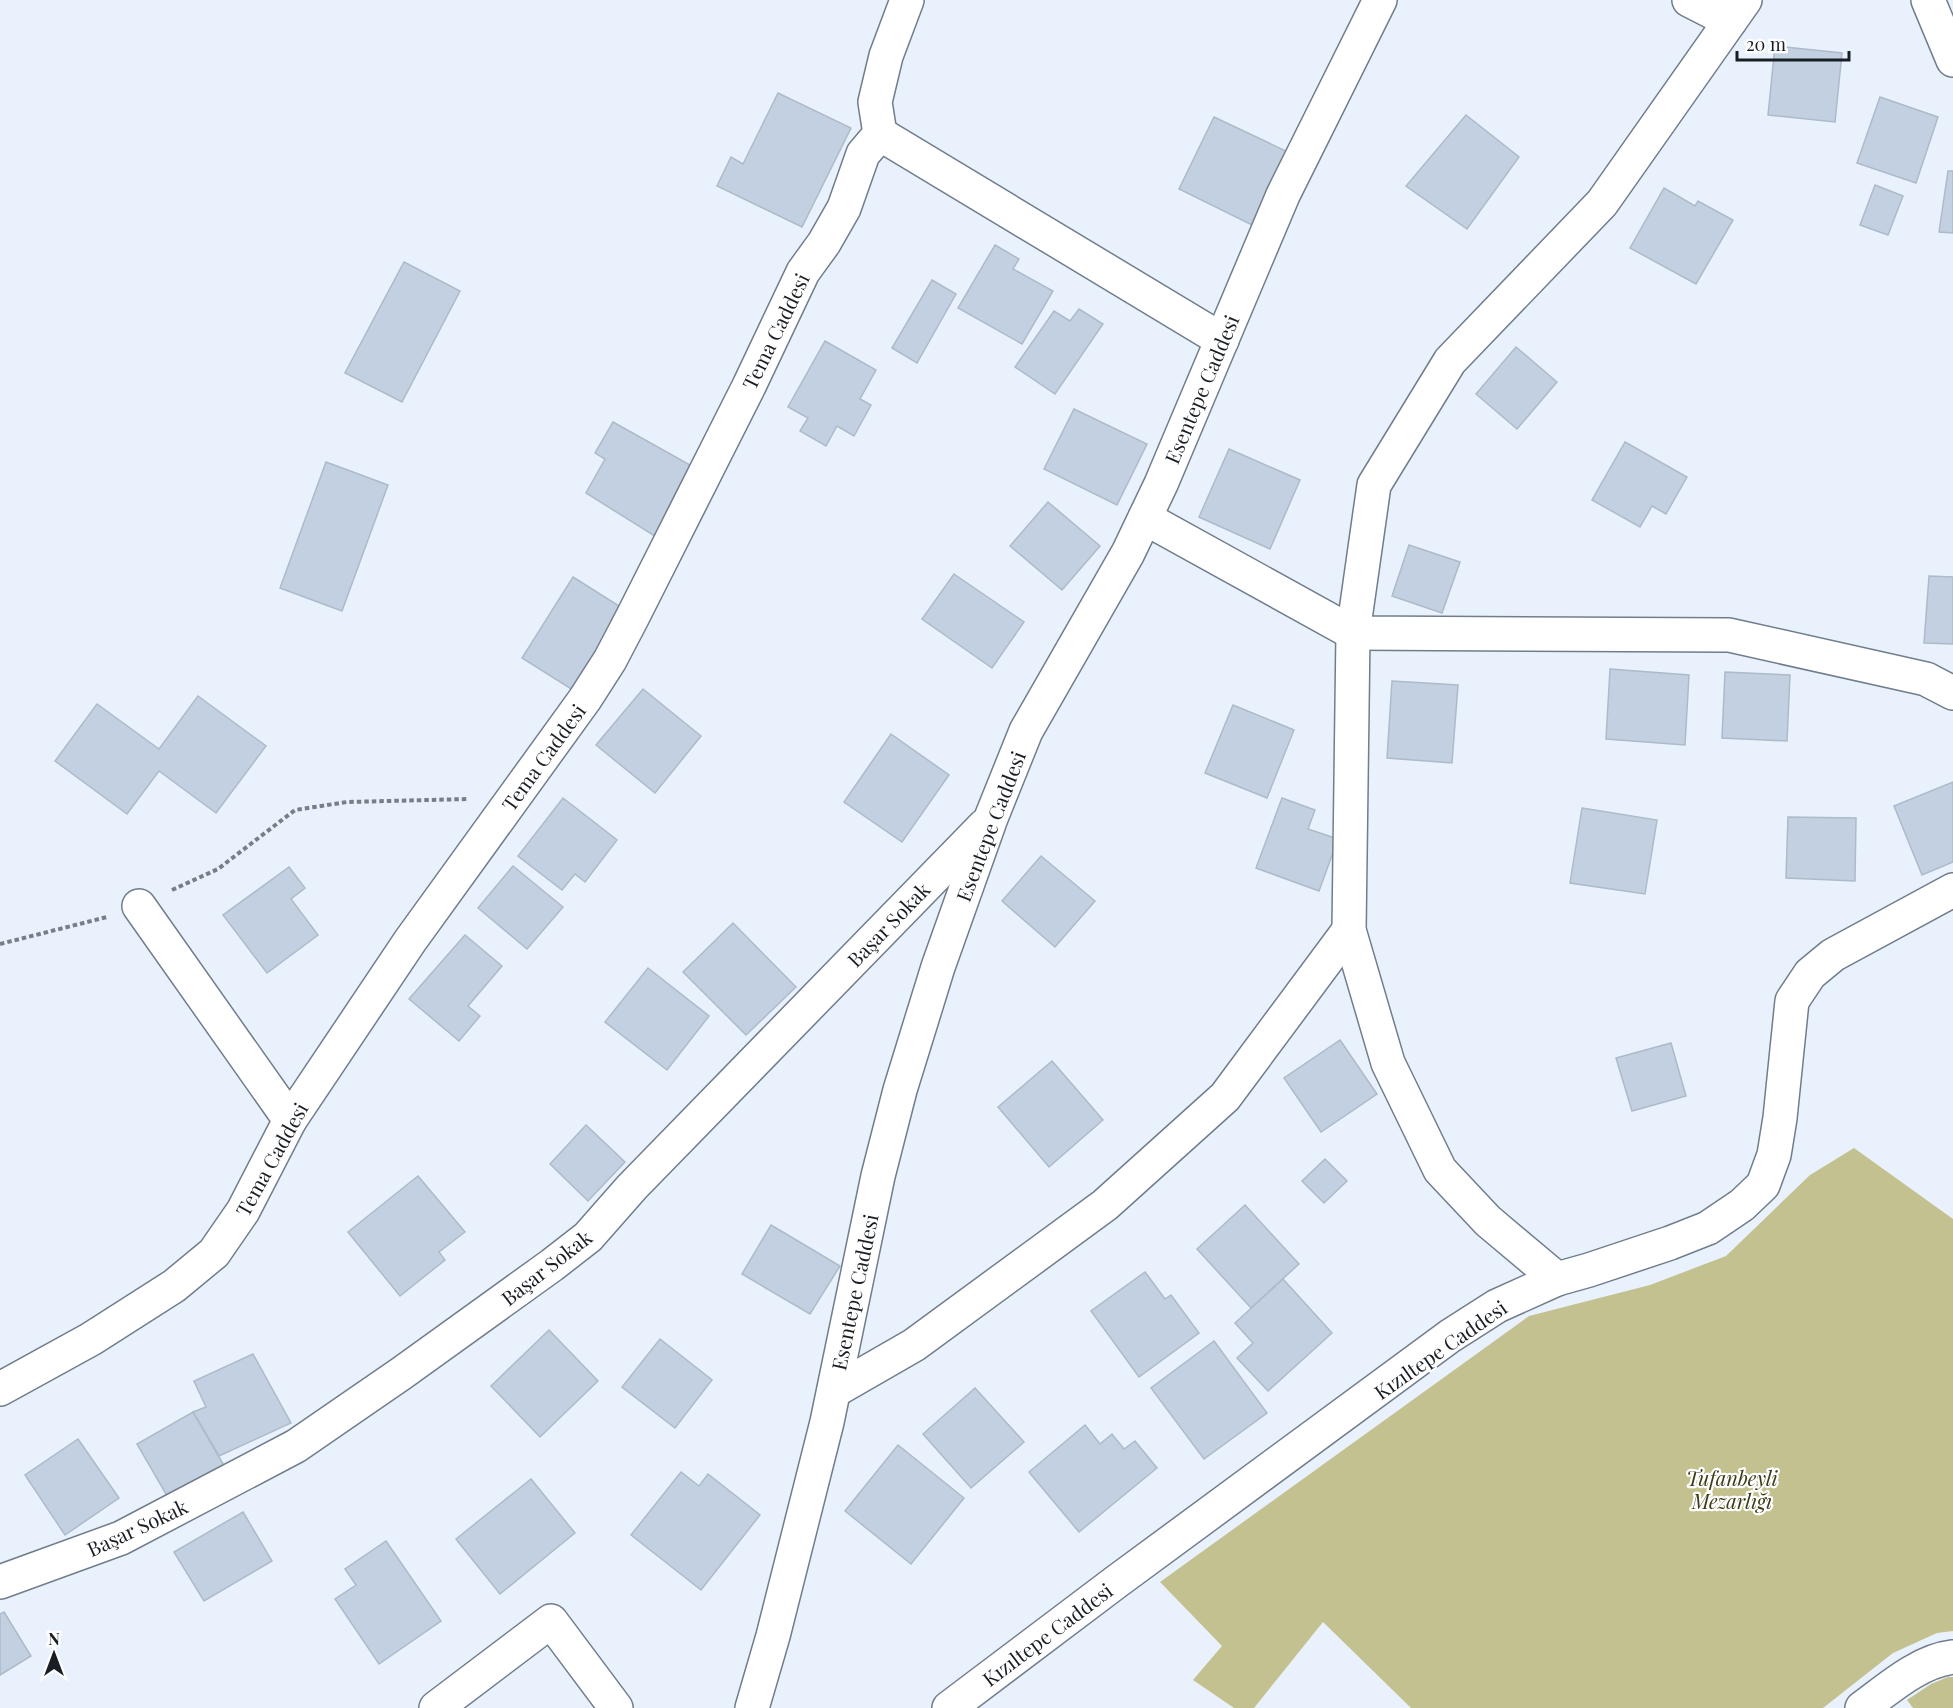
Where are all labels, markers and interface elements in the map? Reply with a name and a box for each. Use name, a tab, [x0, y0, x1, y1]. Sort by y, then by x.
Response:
scale bar	[1737, 24, 1850, 62]
text: 20 m	[1746, 32, 1786, 56]
street label: Tema Caddesi	[735, 268, 815, 394]
street label: Esentepe Caddesi	[1158, 310, 1245, 467]
street label: Tema Caddesi	[495, 698, 591, 816]
street label: Esentepe Caddesi	[949, 747, 1031, 905]
street label: Başar Sokak	[841, 876, 935, 972]
street label: Tema Caddesi	[229, 1097, 313, 1221]
street label: Esentepe Caddesi	[824, 1211, 884, 1373]
street label: Başar Sokak	[495, 1223, 597, 1311]
street label: Kızıltepe Caddesi	[1368, 1293, 1512, 1405]
park label: Tufanbeyli Mezarlığı	[1686, 1464, 1779, 1514]
street label: Başar Sokak	[82, 1492, 192, 1562]
street label: Kızıltepe Caddesi	[977, 1576, 1117, 1692]
north arrow	[24, 1624, 84, 1684]
text: N	[48, 1628, 60, 1649]

